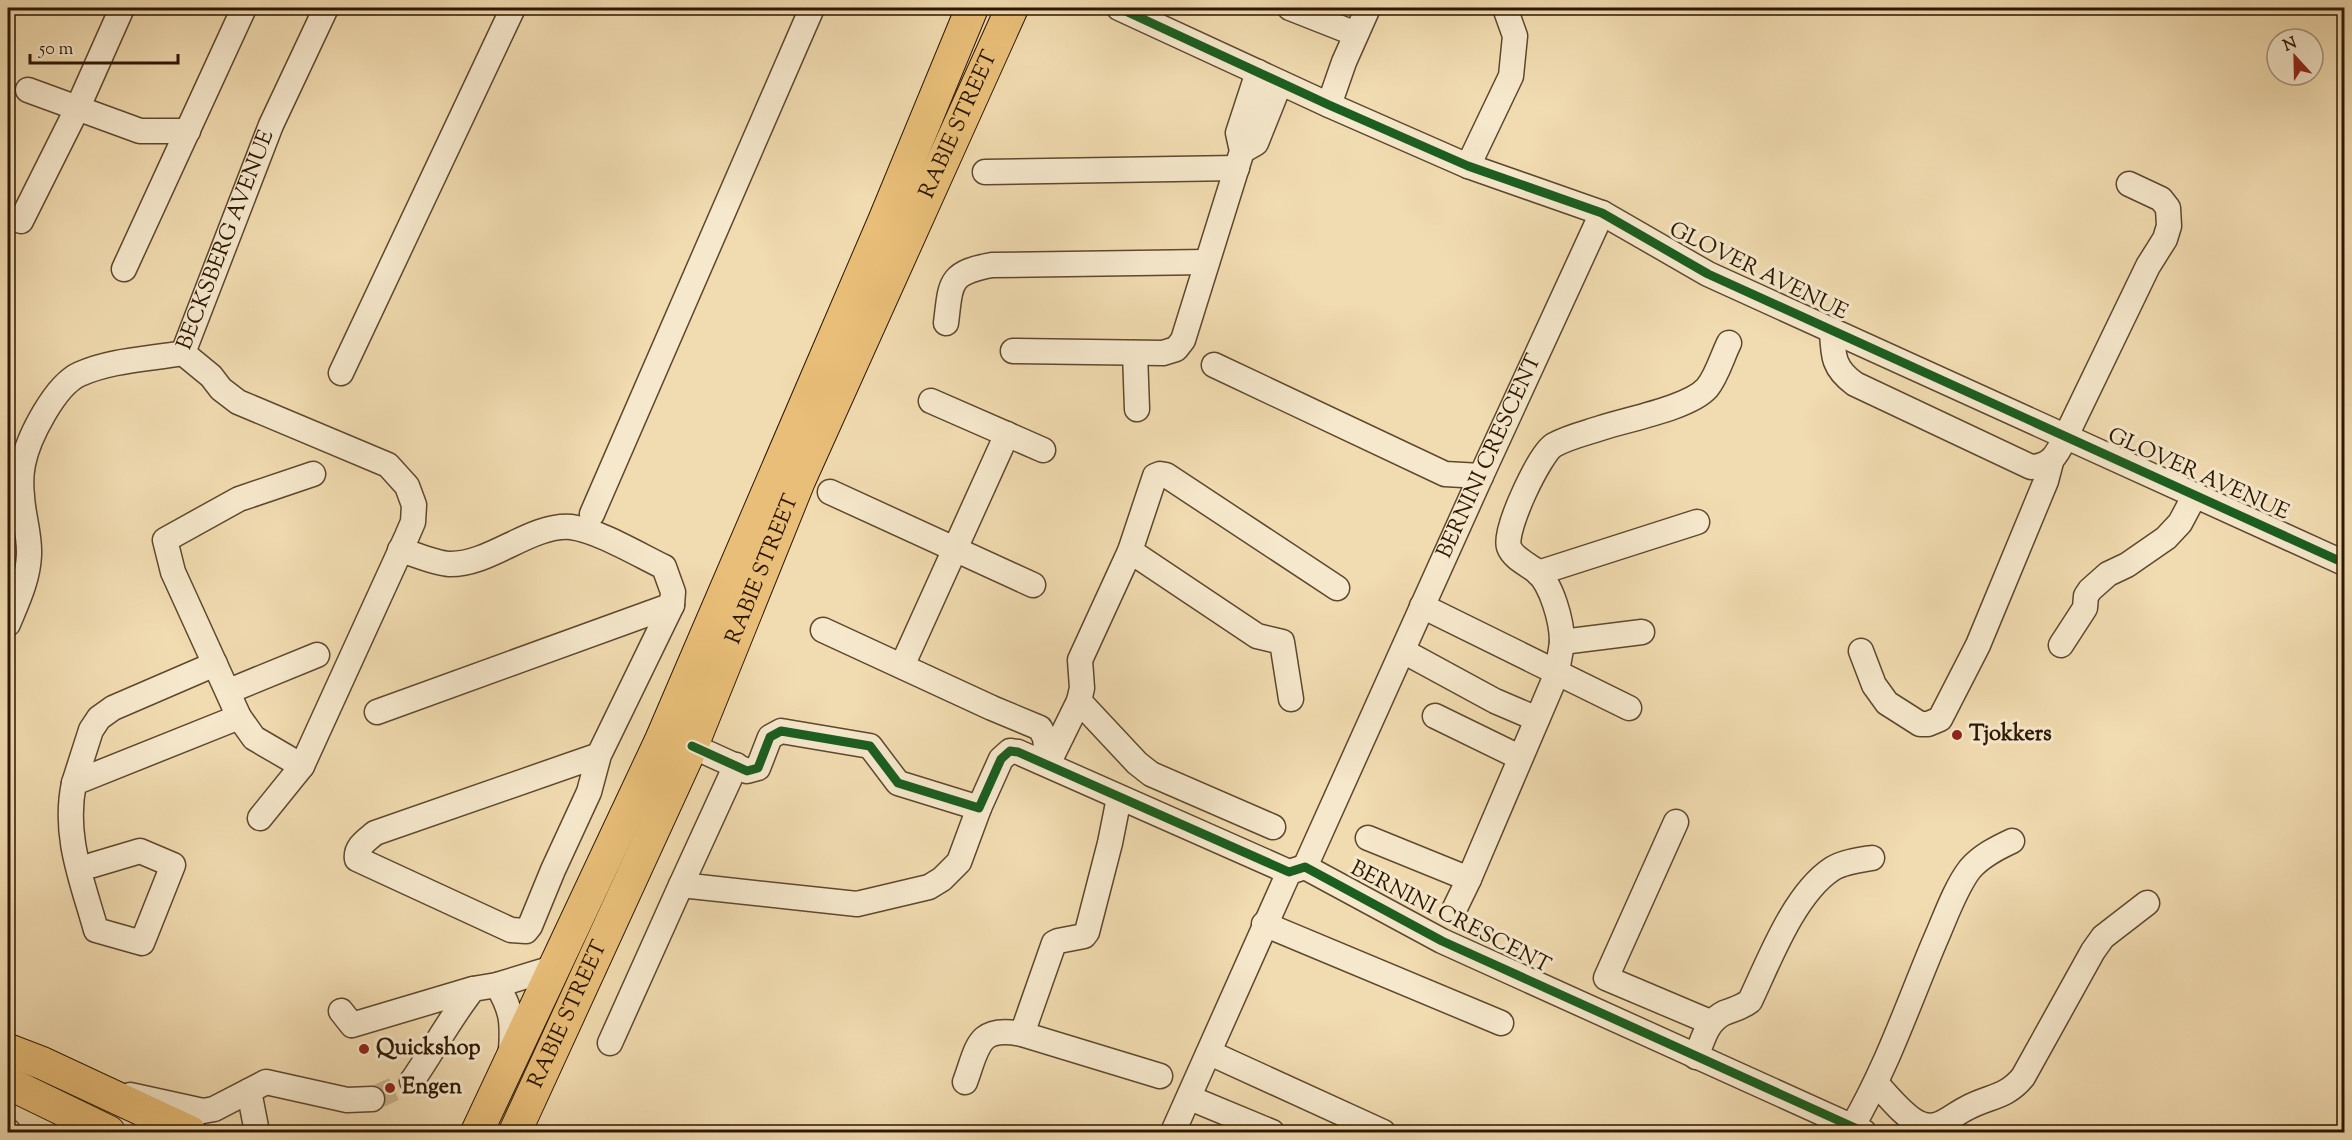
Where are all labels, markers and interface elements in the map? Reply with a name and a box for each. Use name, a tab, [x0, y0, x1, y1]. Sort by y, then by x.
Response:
scale bar	[30, 27, 178, 65]
north arrow	[2265, 27, 2325, 87]
text: N	[2280, 32, 2301, 58]
text: 50 m	[38, 37, 74, 63]
street label: RABIE STREET	[912, 45, 1007, 204]
street label: BECKSBERG AVENUE	[170, 126, 283, 355]
street label: GLOVER AVENUE	[1663, 215, 1853, 329]
street label: BERNINI CRESCENT	[1430, 349, 1551, 564]
street label: GLOVER AVENUE	[2102, 421, 2294, 529]
street label: RABIE STREET	[719, 489, 808, 649]
place label: Tjokkers	[1969, 719, 2052, 751]
marker: Tjokkers	[1950, 728, 1964, 742]
street label: BERNINI CRESCENT	[1344, 854, 1556, 983]
street label: RABIE STREET	[521, 935, 617, 1094]
place label: Quickshop	[376, 1033, 480, 1065]
marker: Quickshop	[357, 1042, 371, 1056]
place label: Engen	[402, 1072, 462, 1104]
marker: Engen	[383, 1081, 397, 1095]

